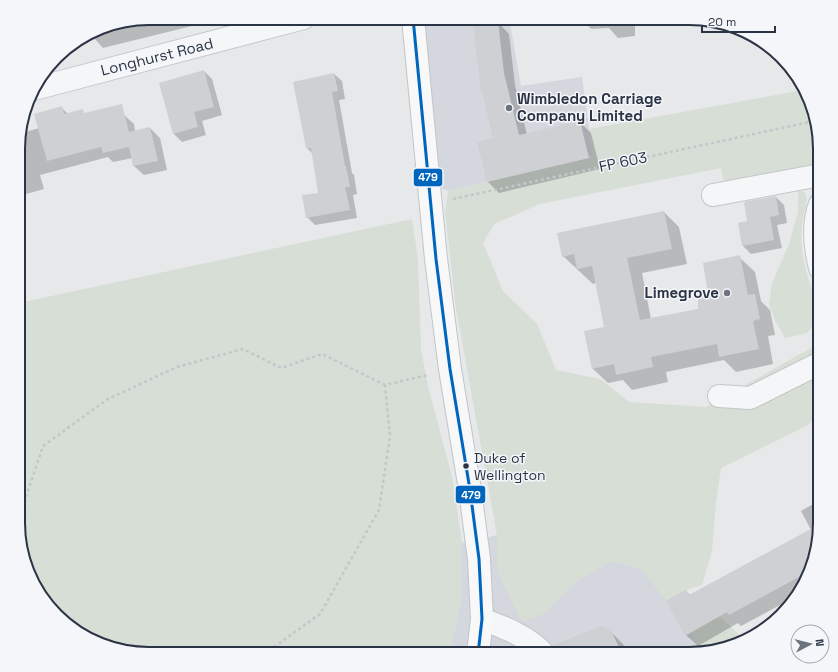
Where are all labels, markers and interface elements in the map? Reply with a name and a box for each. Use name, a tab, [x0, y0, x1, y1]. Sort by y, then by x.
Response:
scale bar	[702, 8, 775, 34]
text: 20 m	[708, 14, 736, 30]
street label: Longhurst Road	[99, 33, 215, 80]
place label: Wimbledon Carriage Company Limited	[517, 89, 663, 125]
marker: Wimbledon Carriage Company Limited	[504, 103, 514, 113]
street label: FP 603	[597, 147, 649, 176]
line badge: 479	[413, 168, 443, 187]
text: 479	[418, 170, 438, 184]
place label: Limegrove	[645, 283, 719, 302]
marker: Limegrove	[722, 288, 732, 298]
place label: Duke of Wellington	[474, 449, 546, 484]
marker: Duke of Wellington	[461, 461, 471, 471]
line badge: 479	[455, 485, 486, 504]
text: 479	[461, 488, 481, 502]
north arrow	[790, 624, 830, 664]
text: N	[813, 638, 827, 647]

